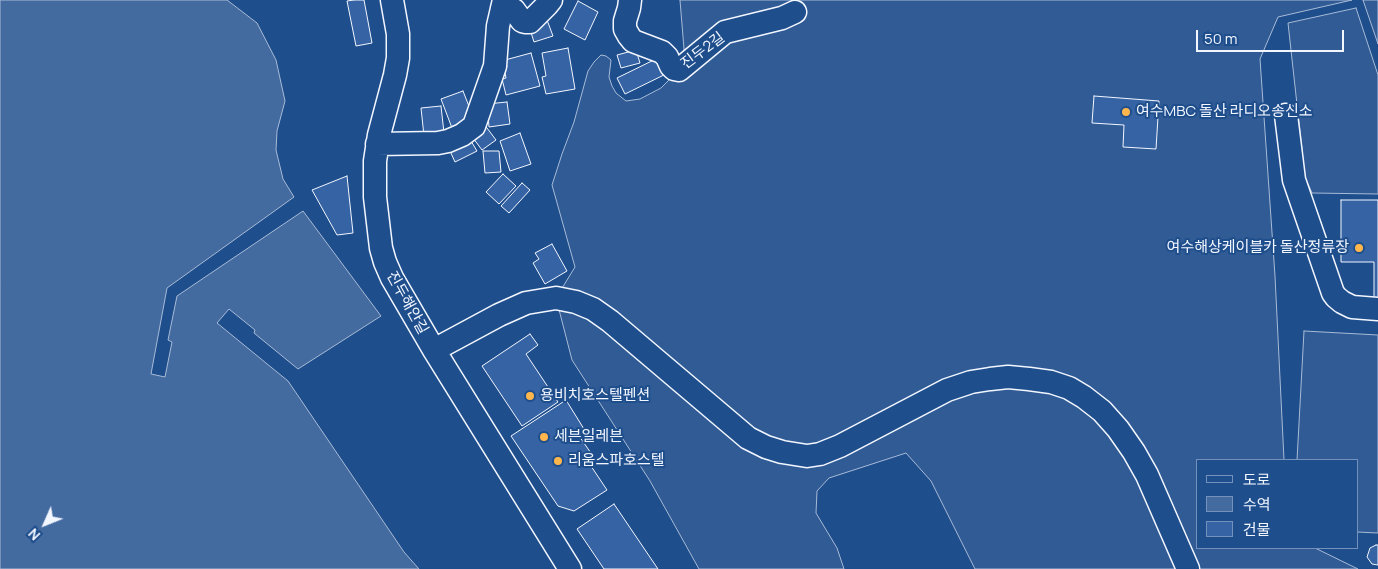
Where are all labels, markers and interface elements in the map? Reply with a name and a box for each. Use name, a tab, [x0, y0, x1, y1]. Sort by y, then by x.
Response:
scale bar	[1198, 20, 1346, 52]
text: 50 m	[1204, 28, 1238, 49]
street label: 진두2길	[678, 29, 728, 73]
place label: 여수MBC 돌산 라디오송신소	[1136, 103, 1313, 121]
marker: 여수MBC 돌산 라디오송신소	[1120, 106, 1132, 118]
place label: 여수해상케이블카 돌산정류장	[1167, 239, 1349, 257]
marker: 여수해상케이블카 돌산정류장	[1353, 242, 1365, 254]
street label: 진두해안길	[382, 268, 432, 338]
place label: 용비치호스텔펜션	[540, 387, 650, 405]
marker: 용비치호스텔펜션	[524, 390, 536, 402]
place label: 세븐일레븐	[554, 428, 623, 446]
marker: 세븐일레븐	[538, 431, 550, 443]
place label: 리움스파호스텔	[568, 452, 665, 470]
marker: 리움스파호스텔	[552, 455, 564, 467]
legend	[1196, 459, 1358, 549]
text: 도로	[1243, 469, 1271, 490]
text: 수역	[1243, 494, 1271, 515]
north arrow	[20, 499, 70, 549]
text: 건물	[1243, 519, 1271, 540]
text: N	[24, 525, 44, 545]

